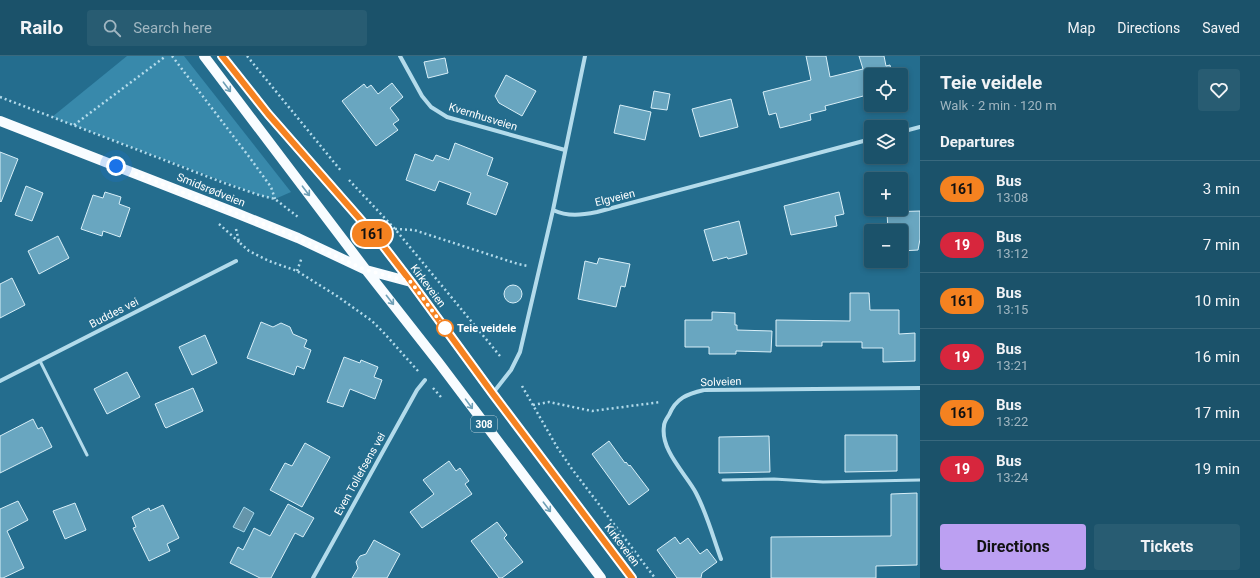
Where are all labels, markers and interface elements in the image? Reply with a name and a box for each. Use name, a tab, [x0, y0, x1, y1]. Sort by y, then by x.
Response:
search box	[87, 10, 367, 46]
text: Railo	[20, 16, 63, 39]
icon: search	[101, 17, 123, 39]
text: Search here	[133, 19, 212, 37]
text: Map	[1068, 20, 1095, 36]
text: Directions	[1117, 20, 1180, 36]
text: Saved	[1202, 20, 1240, 36]
map controls	[864, 68, 908, 268]
button: locate	[864, 68, 908, 112]
button: heart	[1198, 69, 1240, 111]
text: Teie veidele	[940, 71, 1042, 94]
one-way arrow	[223, 82, 231, 93]
text: Walk · 2 min · 120 m	[940, 98, 1057, 113]
street label: Kvernhusveien	[447, 100, 519, 134]
button: layers	[864, 120, 908, 164]
text: Departures	[940, 133, 1015, 151]
your location	[106, 156, 126, 176]
street label: Smidsrødveien	[175, 170, 247, 210]
button: +	[864, 172, 908, 216]
text: Bus	[996, 172, 1022, 190]
text: 3 min	[1203, 180, 1240, 198]
text: 161	[950, 181, 974, 197]
one-way arrow	[301, 185, 310, 196]
street label: Elgveien	[594, 187, 636, 209]
text: 13:08	[996, 190, 1028, 205]
line badge: 161	[349, 221, 395, 247]
button: −	[864, 224, 908, 268]
text: 161	[360, 226, 384, 242]
text: Bus	[996, 228, 1022, 246]
text: 7 min	[1203, 236, 1240, 254]
text: 19	[954, 237, 970, 253]
text: 13:12	[996, 246, 1028, 261]
street label: Kirkeveien	[408, 262, 448, 310]
text: Bus	[996, 284, 1022, 302]
text: 10 min	[1194, 292, 1240, 310]
text: 161	[950, 293, 974, 309]
street label: Buddes vei	[87, 295, 141, 331]
one-way arrow	[386, 295, 394, 306]
text: 13:15	[996, 302, 1028, 317]
marker: Teie veidele	[436, 319, 454, 337]
place label: Teie veidele	[457, 322, 516, 335]
text: Bus	[996, 340, 1022, 358]
text: 16 min	[1194, 348, 1240, 366]
text: 19	[954, 349, 970, 365]
text: 13:21	[996, 358, 1028, 373]
street label: Solveien	[700, 375, 742, 389]
text: Bus	[996, 396, 1022, 414]
one-way arrow	[465, 398, 473, 409]
text: 17 min	[1194, 404, 1240, 422]
text: 161	[950, 405, 974, 421]
text: 13:22	[996, 414, 1028, 429]
road number: 308	[471, 416, 497, 432]
street label: Even Tollefsens vei	[332, 430, 388, 518]
text: Bus	[996, 452, 1022, 470]
text: 19 min	[1194, 460, 1240, 478]
text: 19	[954, 461, 970, 477]
text: 13:24	[996, 470, 1028, 485]
one-way arrow	[543, 502, 552, 513]
street label: Kirkeveien	[602, 521, 642, 569]
button: Directions	[940, 524, 1086, 570]
button: Tickets	[1094, 524, 1240, 570]

